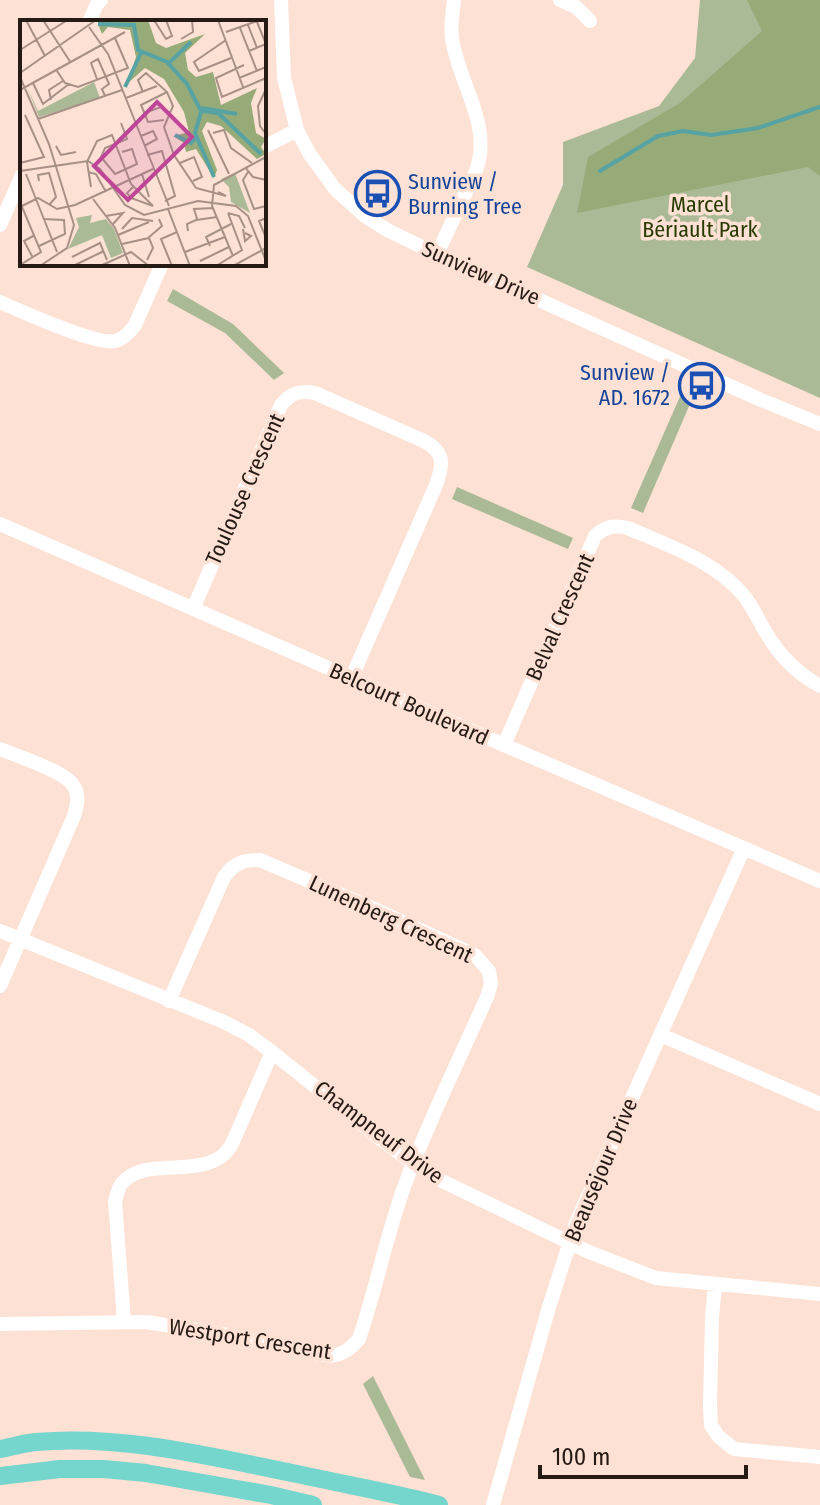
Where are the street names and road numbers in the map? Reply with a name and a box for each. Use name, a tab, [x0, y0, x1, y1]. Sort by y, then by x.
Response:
street label: Sunview Drive	[418, 235, 544, 311]
street label: Toulouse Crescent	[199, 408, 291, 569]
street label: Belval Crescent	[520, 549, 600, 685]
street label: Belcourt Boulevard	[325, 657, 493, 751]
street label: Lunenberg Crescent	[305, 869, 478, 969]
street label: Champneuf Drive	[309, 1075, 449, 1189]
street label: Beauséjour Drive	[559, 1094, 643, 1246]
street label: Westport Crescent	[167, 1313, 334, 1365]

